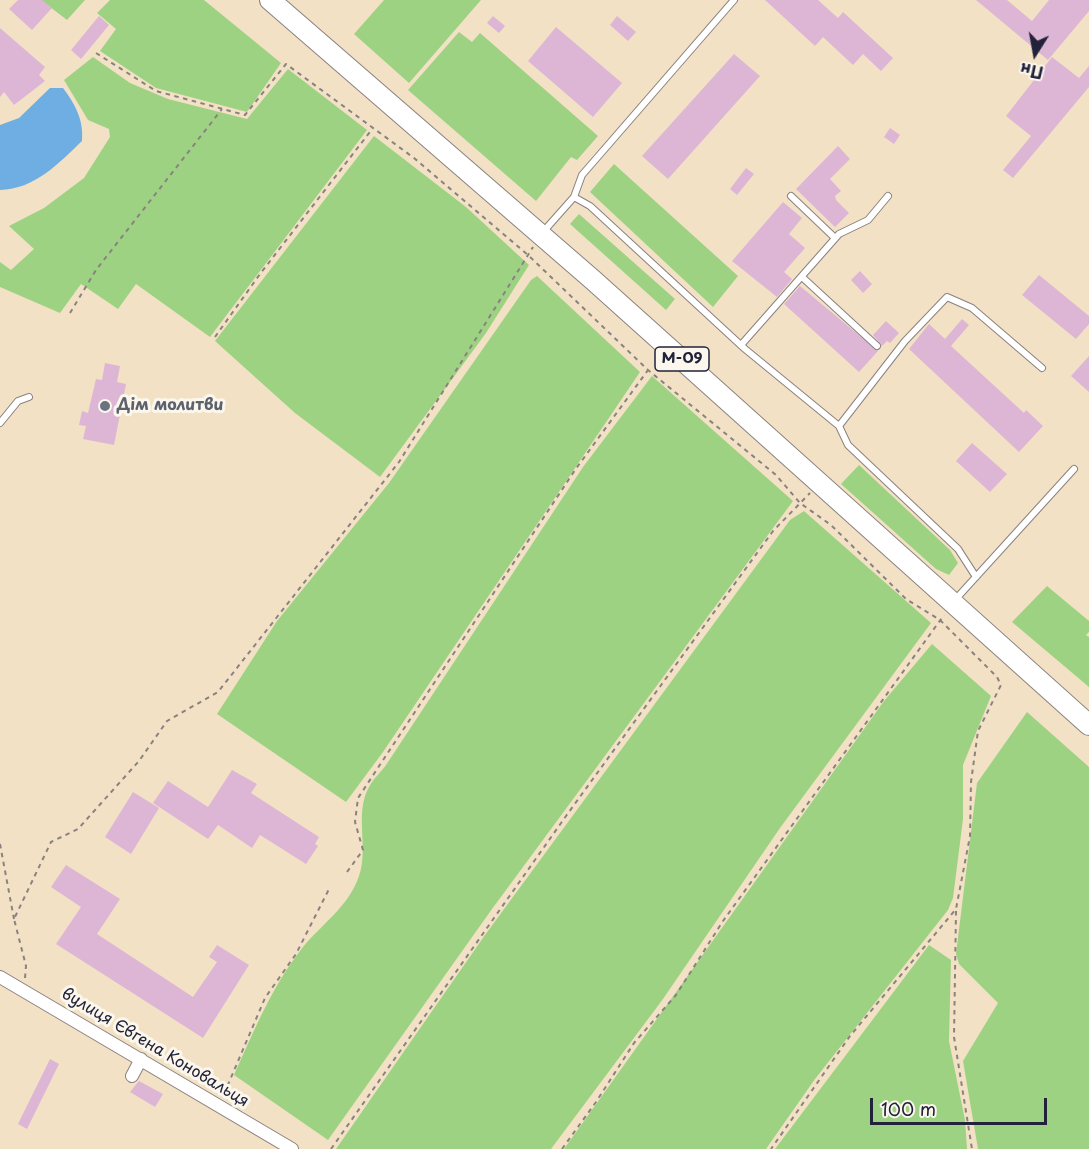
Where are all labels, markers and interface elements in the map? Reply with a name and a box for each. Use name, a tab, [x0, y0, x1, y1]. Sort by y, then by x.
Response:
north arrow	[1005, 24, 1065, 84]
text: Пн	[1018, 58, 1045, 86]
road number: М-09	[655, 347, 709, 371]
place label: Дім молитви	[117, 396, 224, 416]
marker: Дім молитви	[98, 399, 112, 413]
street label: вулиця Євгена Коновальця	[58, 984, 252, 1112]
scale bar	[873, 1086, 1050, 1124]
text: 100 m	[881, 1095, 936, 1122]

